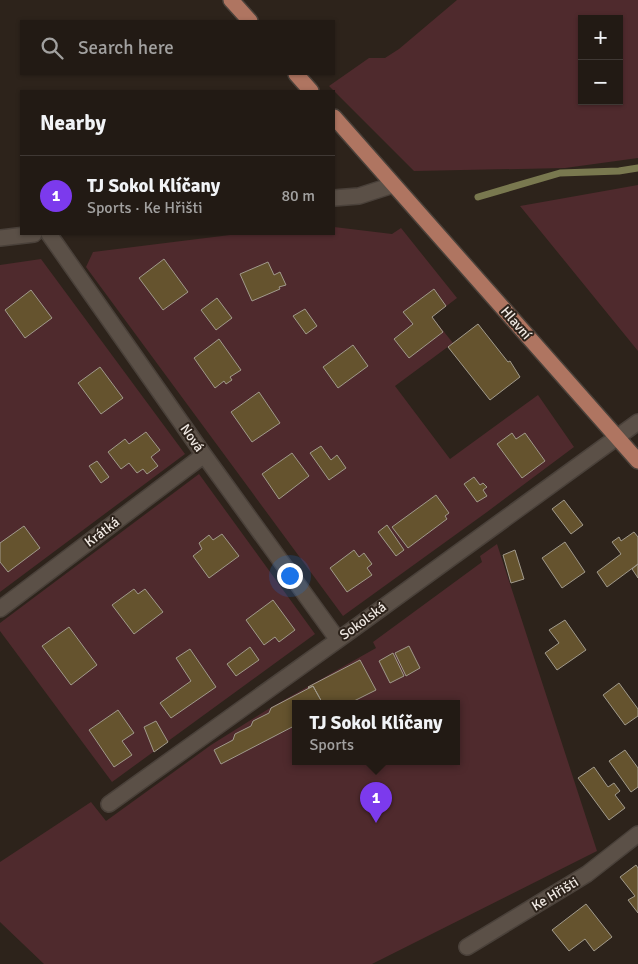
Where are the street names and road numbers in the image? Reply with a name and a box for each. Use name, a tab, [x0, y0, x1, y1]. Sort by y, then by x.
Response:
street label: Hlavní	[497, 303, 535, 343]
street label: Nová	[176, 421, 208, 455]
street label: Krátká	[81, 513, 123, 551]
street label: Sokolská	[336, 598, 390, 644]
street label: Ke Hřišti	[528, 873, 582, 915]

